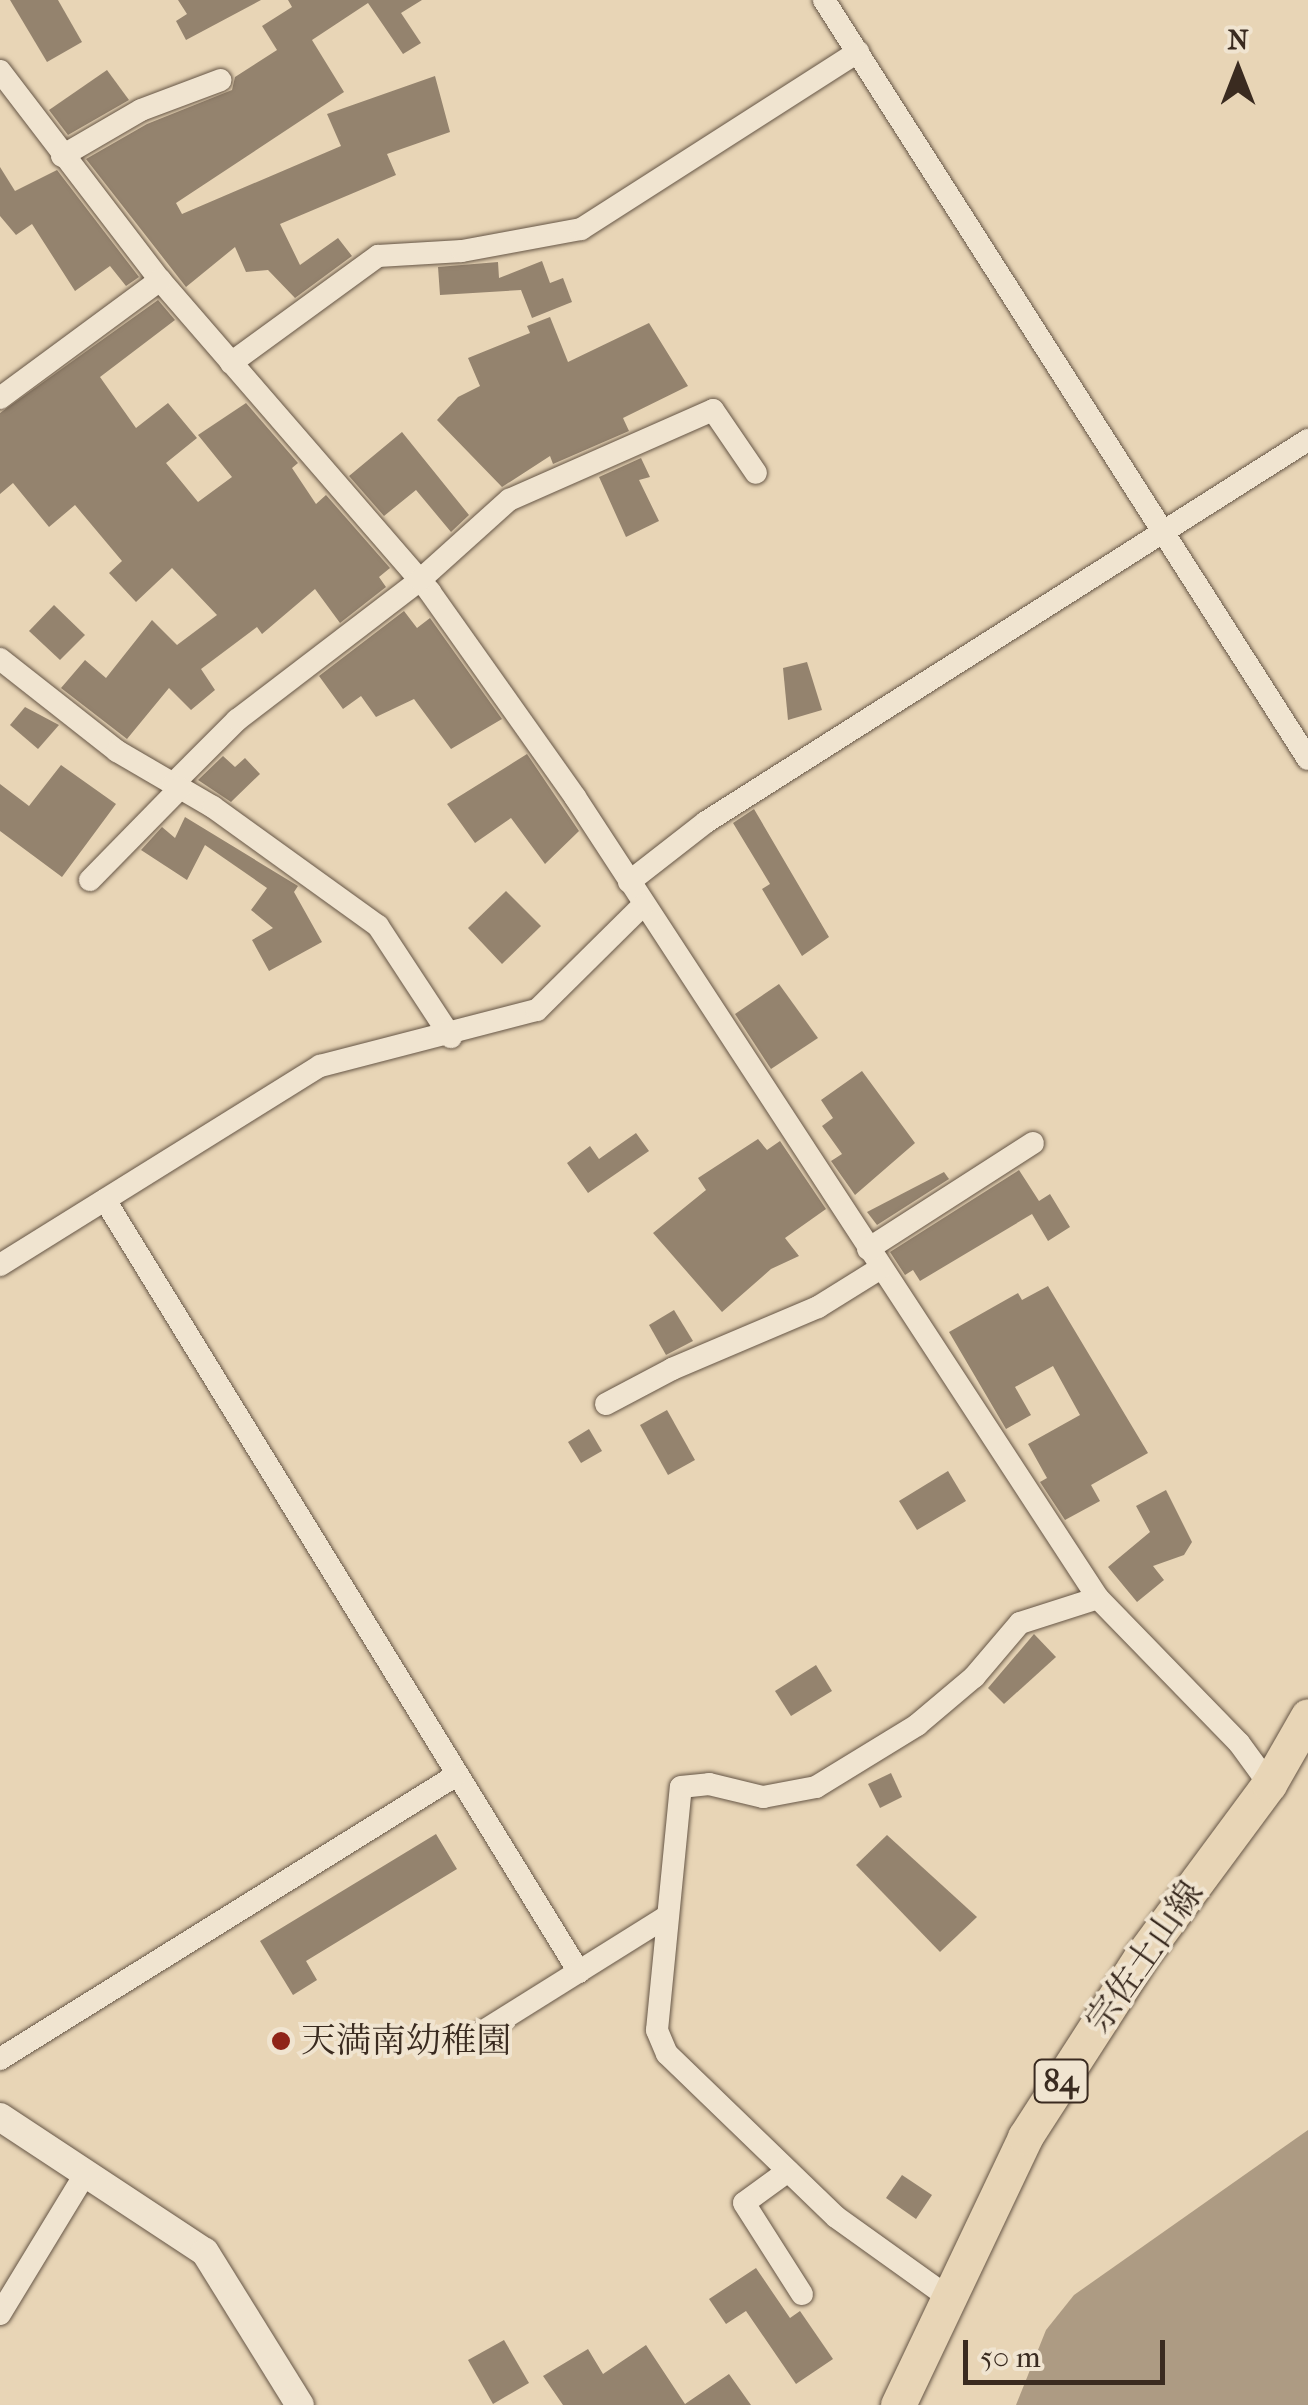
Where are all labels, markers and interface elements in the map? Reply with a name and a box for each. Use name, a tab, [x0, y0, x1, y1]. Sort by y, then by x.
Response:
north arrow	[1188, 20, 1288, 120]
text: N	[1227, 23, 1249, 56]
street label: 宗佐土山線	[1078, 1873, 1212, 2041]
place label: 天満南幼稚園	[301, 2020, 511, 2062]
marker: 天満南幼稚園	[270, 2030, 292, 2052]
road number: 84	[1034, 2054, 1088, 2108]
scale bar	[968, 2320, 1170, 2382]
text: 50 m	[980, 2340, 1041, 2375]

